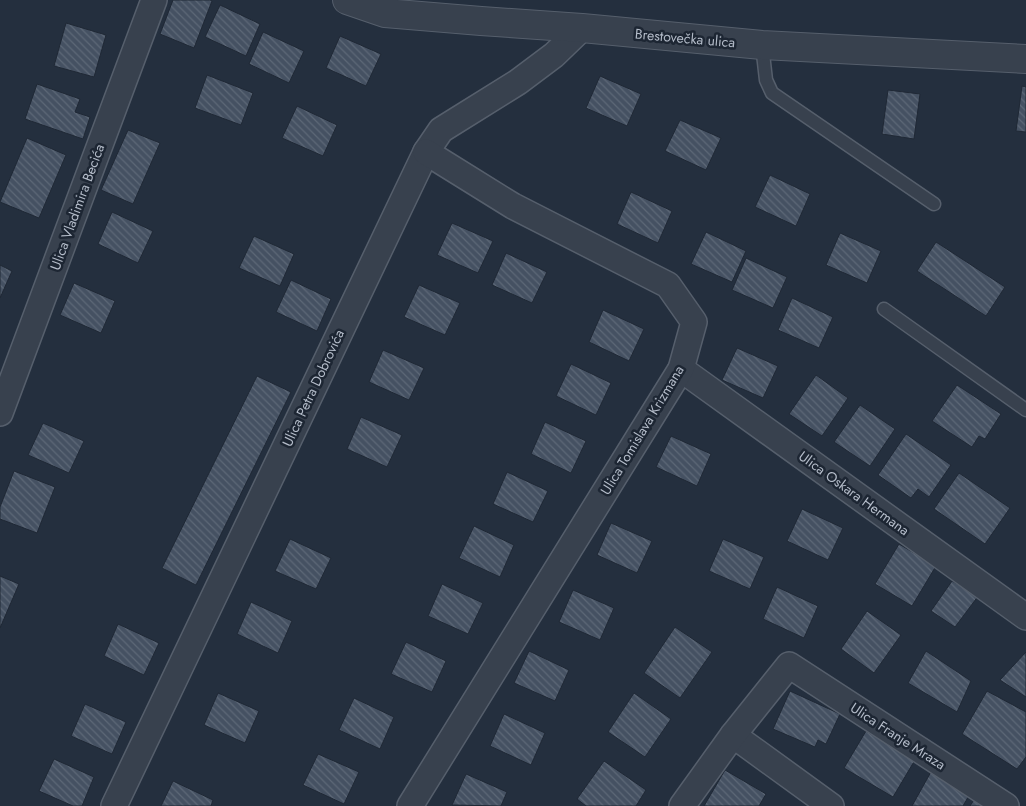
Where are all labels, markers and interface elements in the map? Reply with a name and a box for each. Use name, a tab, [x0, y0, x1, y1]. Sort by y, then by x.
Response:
street label: Brestovečka ulica	[634, 24, 736, 52]
street label: Ulica Vladimira Becića	[45, 141, 109, 273]
street label: Ulica Petra Dobrovića	[277, 326, 349, 450]
street label: Ulica Tomislava Krizmana	[595, 362, 689, 498]
street label: Ulica Oskara Hermana	[795, 446, 913, 540]
street label: Ulica Franje Mraza	[846, 698, 950, 774]

